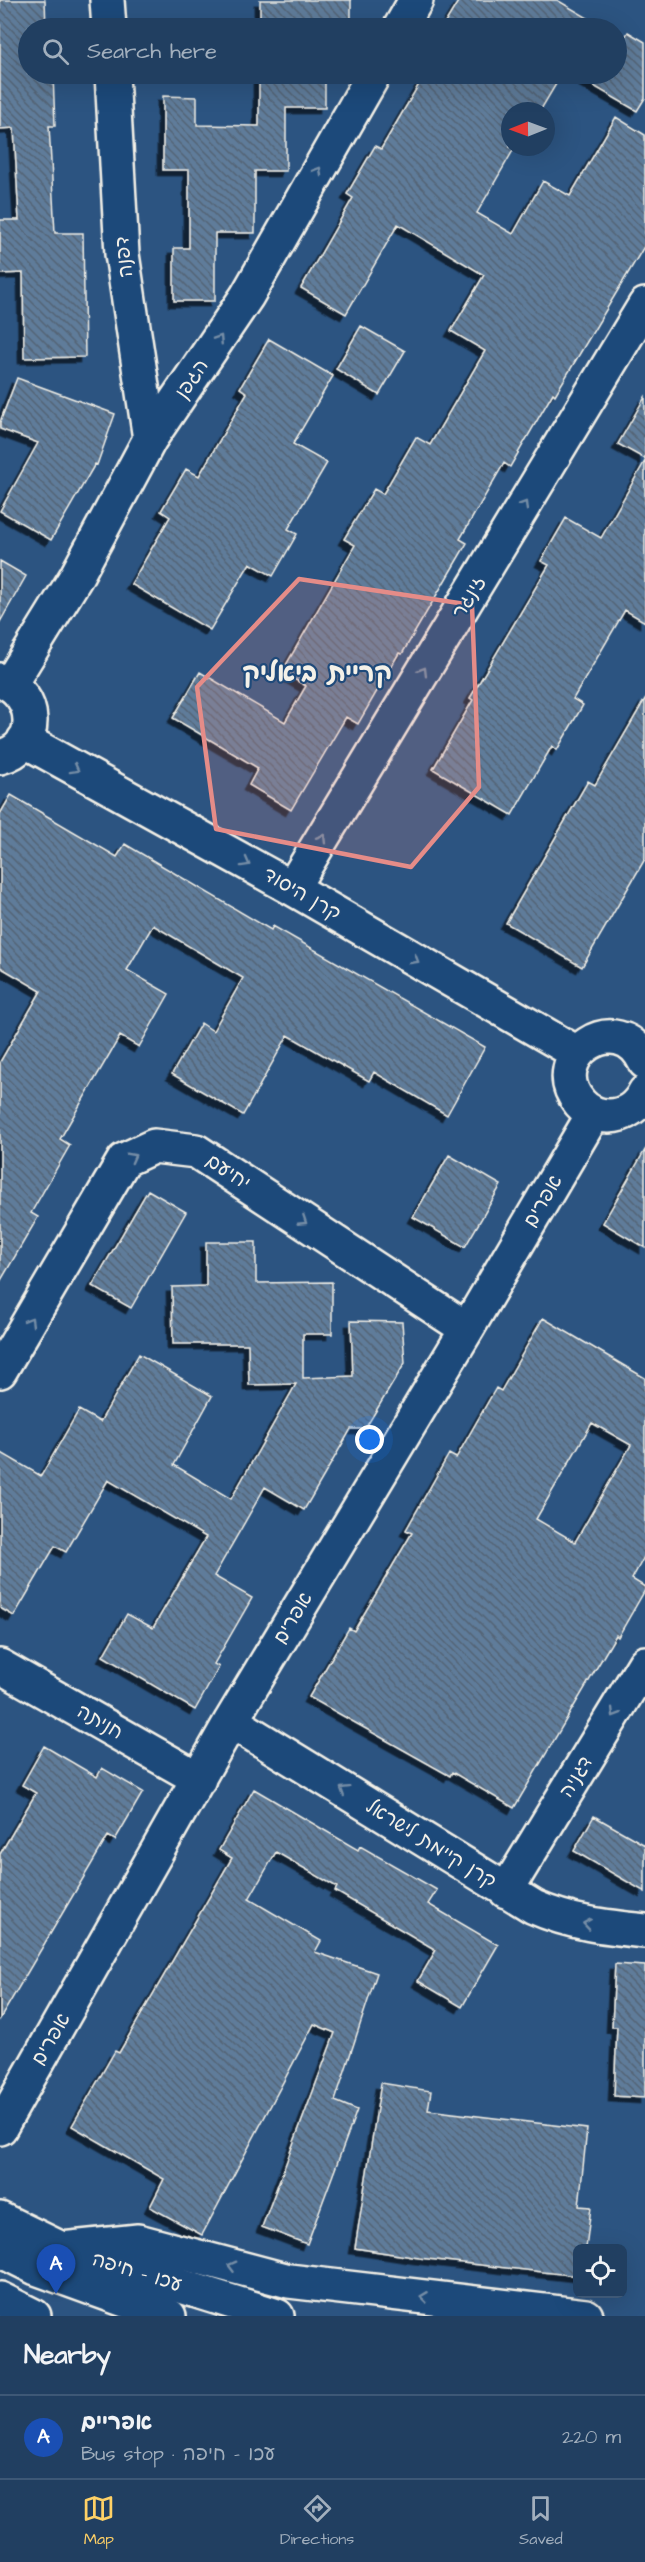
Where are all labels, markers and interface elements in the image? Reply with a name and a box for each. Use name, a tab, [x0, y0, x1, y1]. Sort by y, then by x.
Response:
search box	[18, 18, 627, 84]
icon: search	[39, 35, 72, 68]
text: Search here	[87, 36, 217, 67]
north arrow	[501, 102, 555, 156]
one-way arrow	[311, 167, 322, 178]
street label: דפנה	[108, 235, 140, 279]
one-way arrow	[211, 335, 223, 345]
street label: הגפן	[168, 353, 216, 405]
one-way arrow	[517, 501, 529, 511]
street label: זינגר	[445, 570, 493, 624]
district label: קריית ביאליק	[242, 655, 392, 691]
one-way arrow	[416, 667, 428, 677]
one-way arrow	[69, 762, 80, 773]
one-way arrow	[315, 834, 327, 844]
one-way arrow	[240, 856, 250, 867]
street label: קרן היסוד	[258, 860, 346, 928]
one-way arrow	[409, 952, 420, 964]
street label: יחיעם	[200, 1147, 256, 1197]
one-way arrow	[126, 1152, 137, 1164]
street label: אפרים	[517, 1170, 569, 1232]
one-way arrow	[296, 1214, 307, 1225]
one-way arrow	[22, 1317, 34, 1327]
your location	[355, 1425, 384, 1454]
street label: אפרים	[266, 1587, 320, 1649]
street label: חניתה	[72, 1698, 128, 1746]
one-way arrow	[610, 1707, 622, 1717]
street label: דגניה	[553, 1751, 599, 1803]
one-way arrow	[340, 1786, 350, 1798]
street label: קרן קיימת לישראל	[360, 1793, 502, 1895]
one-way arrow	[582, 1919, 592, 1931]
street label: אפרים	[25, 2008, 77, 2070]
pin: A	[36, 2244, 76, 2294]
map controls	[573, 2244, 627, 2298]
button: locate	[573, 2244, 627, 2298]
street label: עכו - חיפה	[89, 2245, 185, 2299]
one-way arrow	[227, 2260, 237, 2273]
one-way arrow	[419, 2291, 428, 2304]
text: Nearby	[24, 2337, 111, 2373]
text: אפריים	[81, 2407, 152, 2438]
text: A	[37, 2423, 50, 2451]
text: 220 m	[562, 2423, 621, 2451]
text: Bus stop · עכו - חיפה	[81, 2440, 275, 2468]
tab: Map	[82, 2492, 115, 2550]
tab: Directions	[280, 2492, 354, 2550]
tab: Saved	[519, 2492, 563, 2550]

